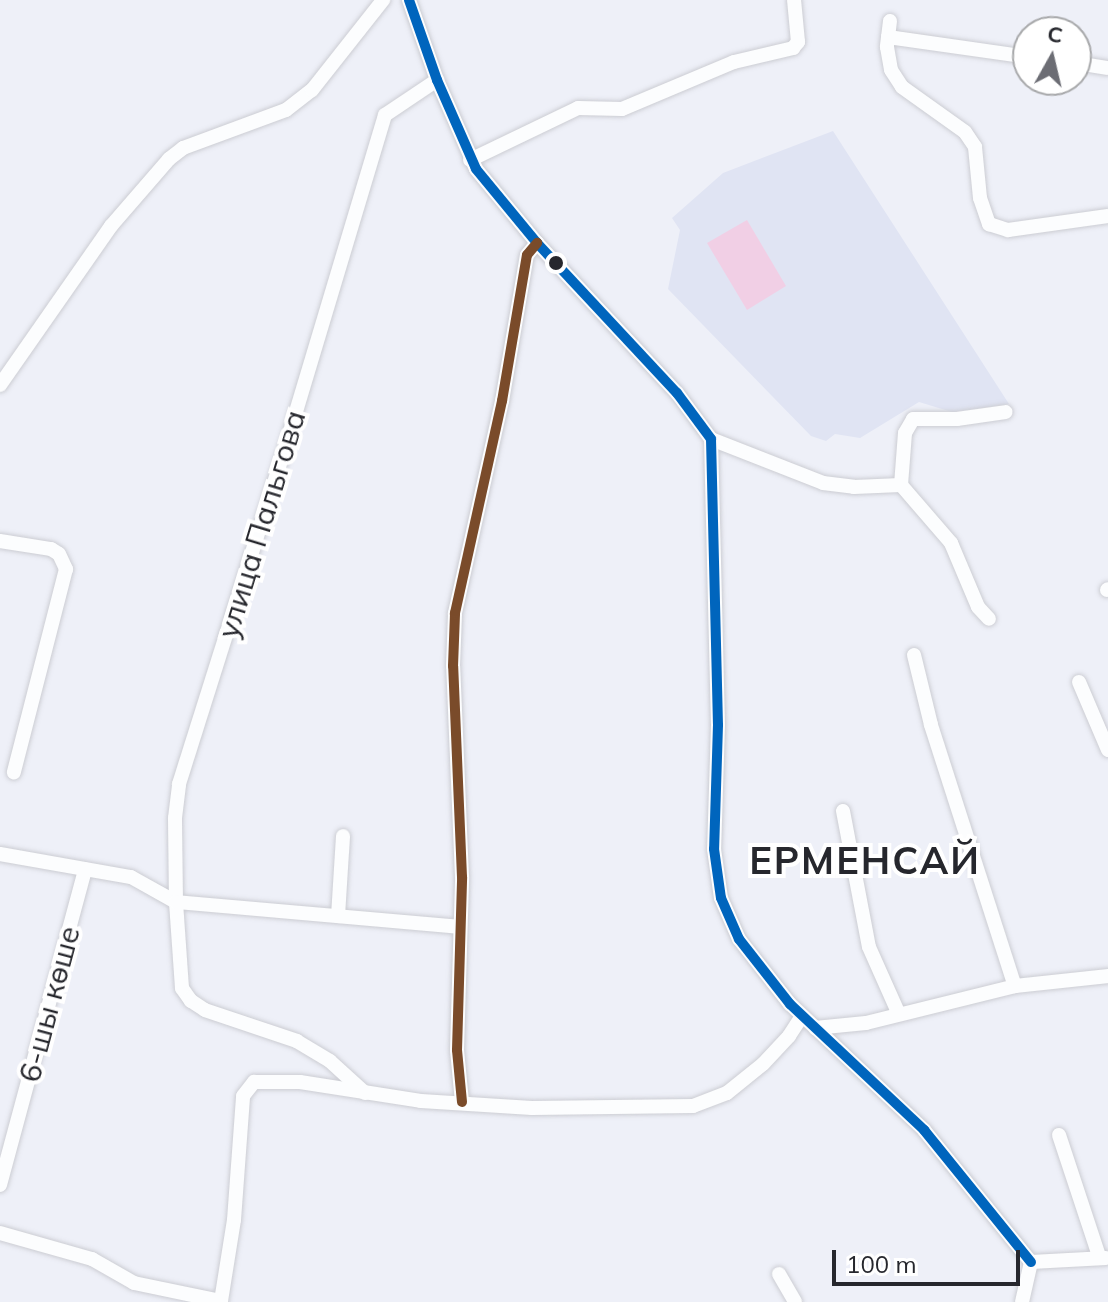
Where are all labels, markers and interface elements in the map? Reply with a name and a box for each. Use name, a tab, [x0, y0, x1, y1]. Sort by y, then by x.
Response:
north arrow	[1012, 16, 1092, 96]
text: С	[1046, 19, 1064, 49]
unlabelled marker	[548, 255, 564, 271]
street label: улица Пальгова	[209, 406, 313, 642]
district label: ЕРМЕНСАЙ	[749, 838, 981, 884]
street label: 6-шы көше	[11, 922, 87, 1086]
scale bar	[836, 1234, 1024, 1284]
text: 100 m	[846, 1249, 917, 1279]

